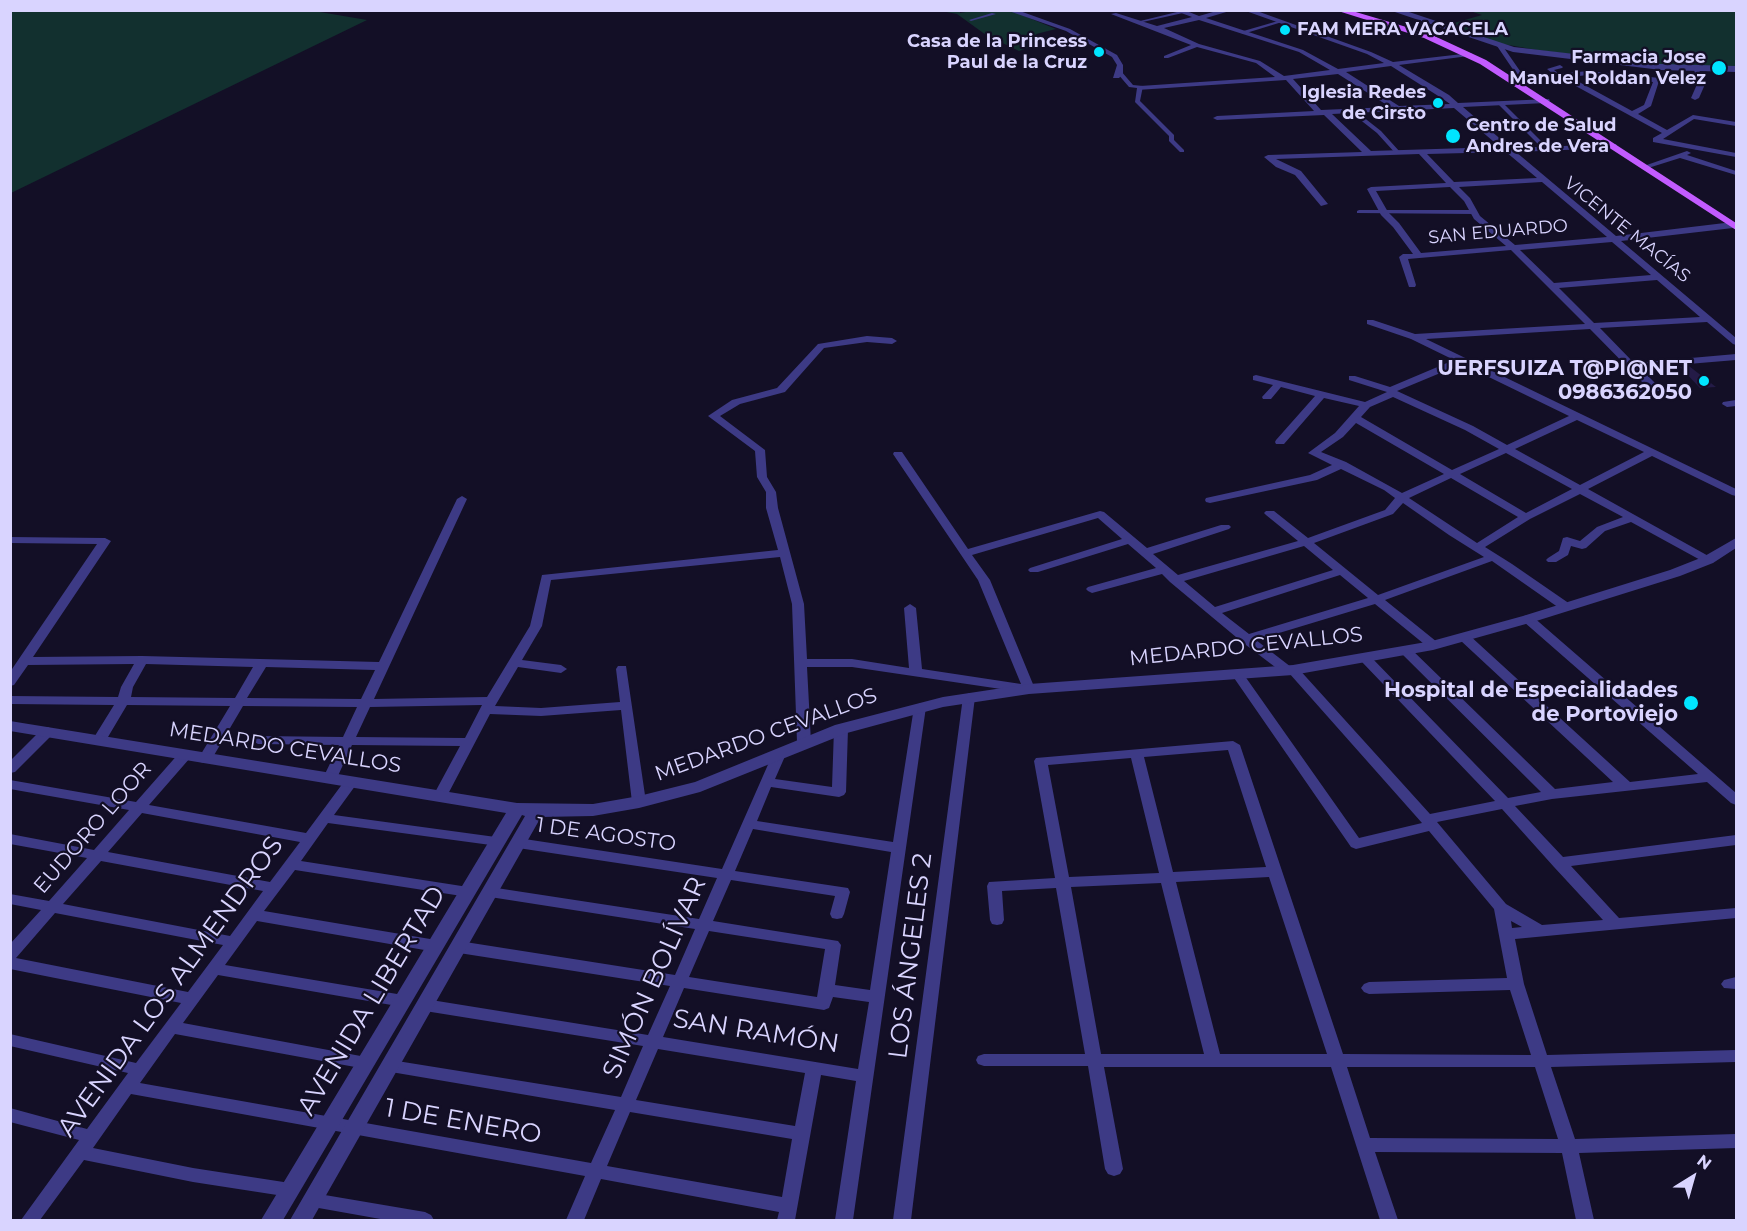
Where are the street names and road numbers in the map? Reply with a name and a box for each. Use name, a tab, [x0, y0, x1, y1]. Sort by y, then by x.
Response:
street label: VICENTE MACÍAS	[1559, 172, 1695, 288]
street label: SAN EDUARDO	[1427, 215, 1569, 249]
street label: MEDARDO CEVALLOS	[1128, 622, 1364, 672]
street label: MEDARDO CEVALLOS	[651, 683, 881, 787]
street label: MEDARDO CEVALLOS	[167, 717, 403, 779]
street label: EUDORO LOOR	[29, 757, 157, 899]
street label: 1 DE AGOSTO	[535, 813, 677, 857]
street label: AVENIDA LOS ALMENDROS	[52, 831, 290, 1143]
street label: LOS ÁNGELES 2	[883, 851, 939, 1061]
street label: SIMÓN BOLÍVAR	[597, 872, 713, 1084]
street label: AVENIDA LIBERTAD	[291, 881, 453, 1121]
street label: SAN RAMÓN	[671, 1003, 841, 1061]
street label: 1 DE ENERO	[382, 1093, 544, 1151]

